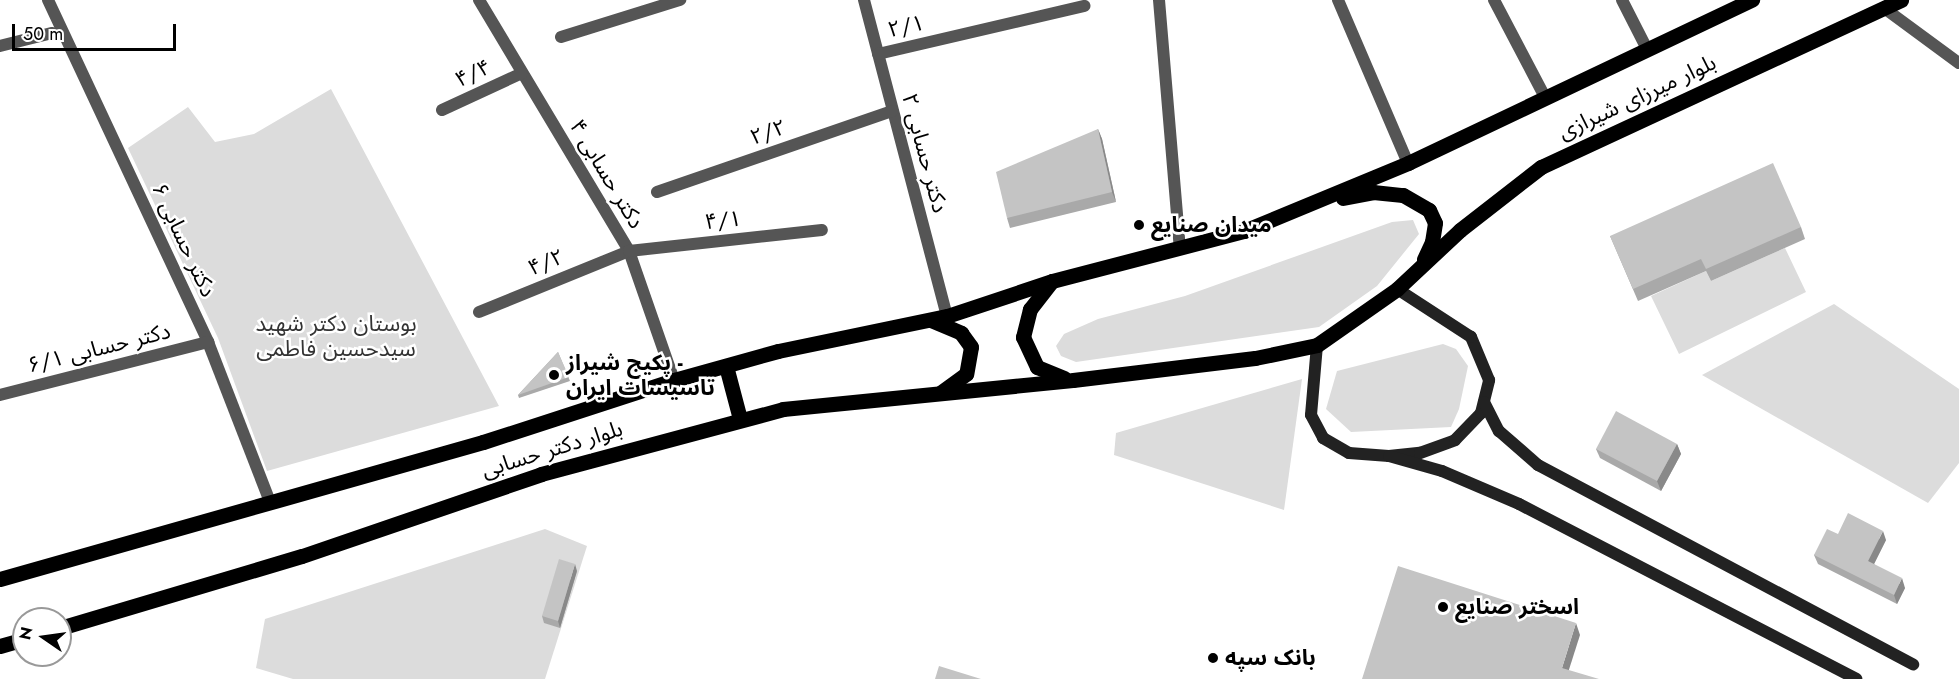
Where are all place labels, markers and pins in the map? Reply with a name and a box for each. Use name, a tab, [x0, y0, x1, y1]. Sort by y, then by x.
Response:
place label: میدان صنایع	[1151, 212, 1272, 238]
marker: میدان صنایع	[1132, 218, 1146, 232]
place label: پکیج شیراز - تاسیسات ایران	[566, 349, 715, 400]
marker: پکیج شیراز - تاسیسات ایران	[547, 368, 561, 382]
place label: اسختر صنایع	[1455, 594, 1579, 620]
marker: اسختر صنایع	[1436, 600, 1450, 614]
place label: بانک سپه	[1225, 645, 1316, 671]
marker: بانک سپه	[1206, 651, 1220, 665]

